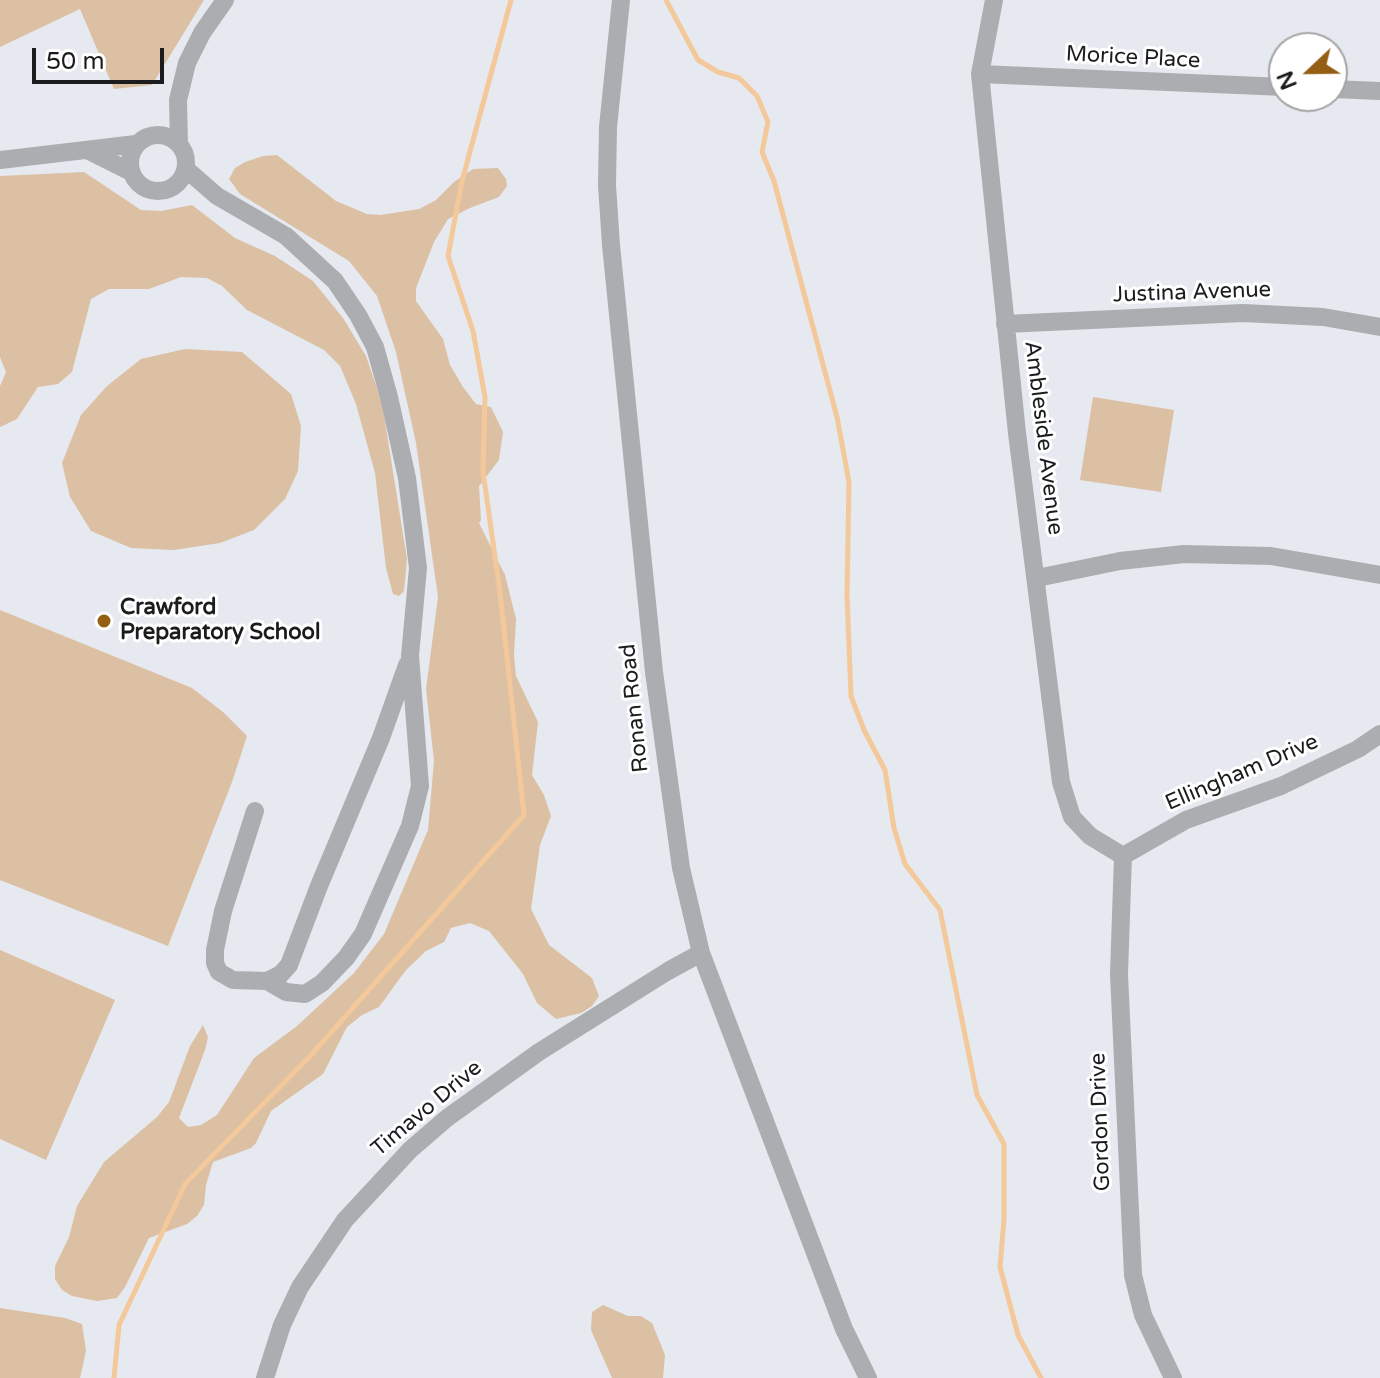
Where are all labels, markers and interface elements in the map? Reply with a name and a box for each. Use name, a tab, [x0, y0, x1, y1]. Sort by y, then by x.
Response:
scale bar	[36, 32, 168, 82]
north arrow	[1268, 32, 1348, 112]
street label: Morice Place	[1065, 41, 1201, 75]
text: 50 m	[46, 47, 104, 76]
text: N	[1272, 67, 1303, 93]
street label: Justina Avenue	[1112, 277, 1272, 309]
street label: Ambleside Avenue	[1018, 340, 1068, 536]
place label: Crawford Preparatory School	[120, 595, 320, 646]
marker: Crawford Preparatory School	[95, 612, 113, 630]
street label: Ronan Road	[615, 642, 655, 774]
street label: Ellingham Drive	[1162, 729, 1322, 817]
street label: Gordon Drive	[1085, 1052, 1117, 1192]
street label: Timavo Drive	[366, 1055, 488, 1163]

